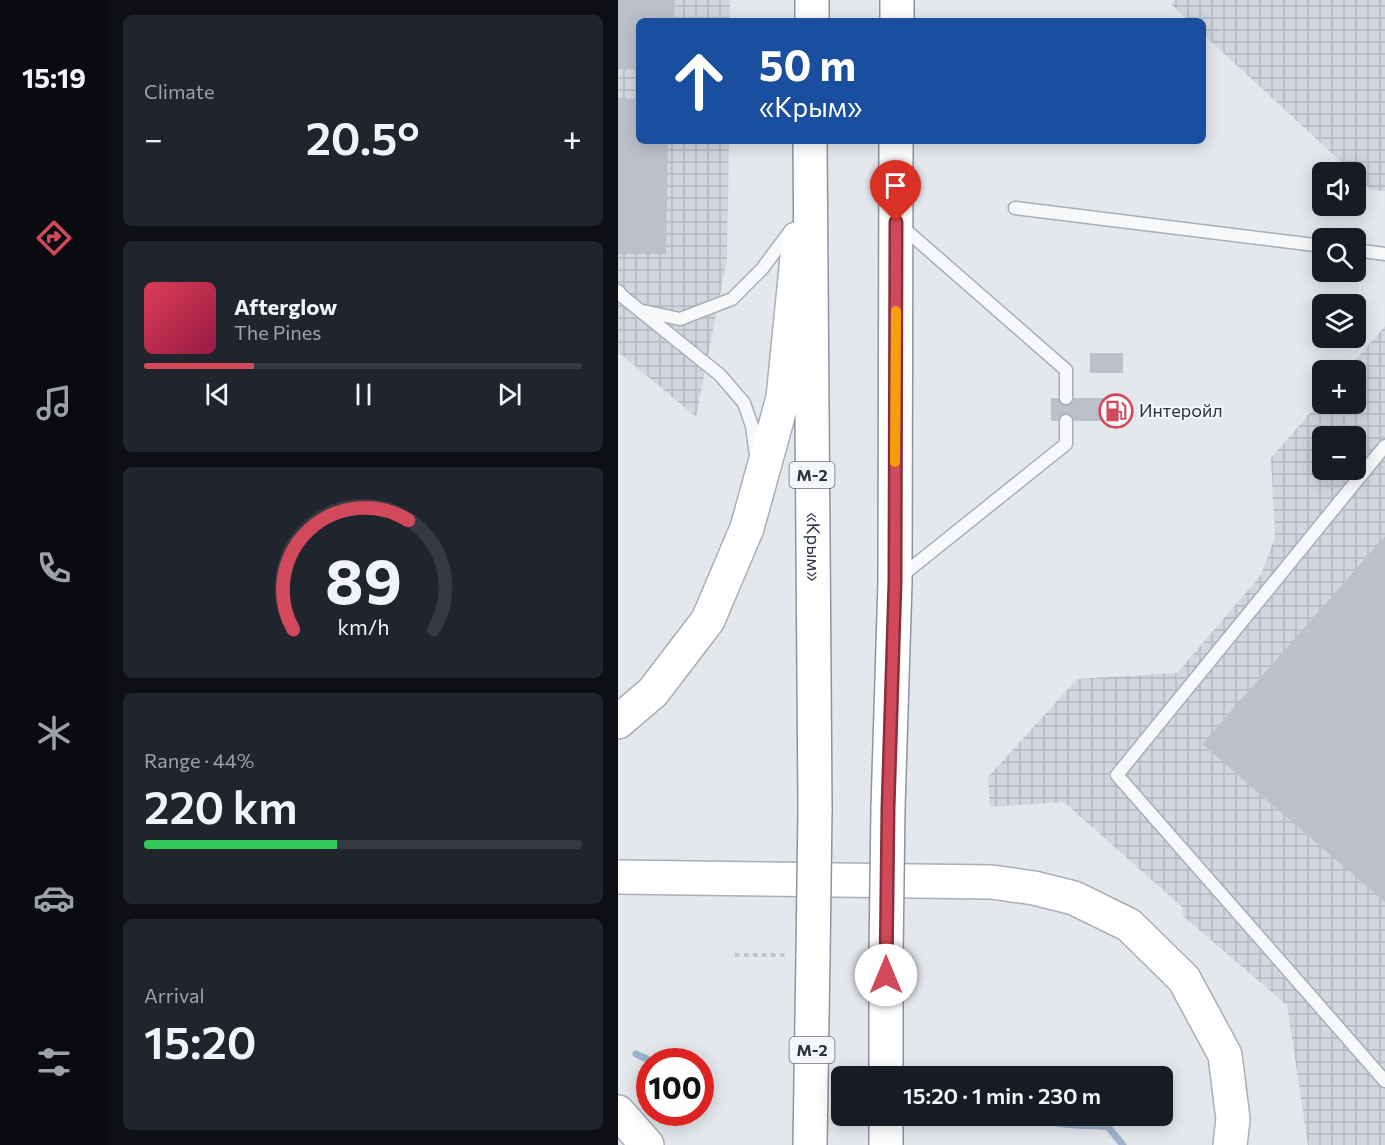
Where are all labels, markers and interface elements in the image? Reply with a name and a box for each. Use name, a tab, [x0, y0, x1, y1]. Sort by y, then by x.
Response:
text: 50 m	[759, 38, 856, 90]
icon: ahead	[660, 42, 738, 120]
text: 15:19	[22, 61, 86, 94]
text: Climate	[144, 79, 214, 103]
text: «Крым»	[759, 90, 862, 123]
text: 20.5°	[306, 109, 420, 164]
text: −	[144, 117, 163, 158]
text: +	[563, 117, 582, 158]
pin	[870, 160, 921, 222]
map controls	[1312, 162, 1366, 480]
button: sound	[1312, 162, 1366, 216]
icon: arrive	[879, 169, 912, 202]
icon: directions	[33, 217, 75, 259]
button: search	[1312, 228, 1366, 282]
text: Afterglow	[234, 293, 337, 320]
button: layers	[1312, 294, 1366, 348]
text: The Pines	[234, 320, 321, 344]
button: +	[1312, 360, 1366, 414]
icon: previous	[201, 378, 234, 411]
icon: pause	[347, 378, 380, 411]
icon: next	[493, 378, 526, 411]
icon: music	[33, 382, 75, 424]
fuel station icon: Интеройл	[1098, 393, 1134, 429]
place label: Интеройл	[1139, 399, 1223, 421]
button: −	[1312, 426, 1366, 480]
road number: М-2	[790, 462, 834, 488]
street label: «Крым»	[803, 512, 825, 582]
text: 89	[324, 541, 402, 617]
icon: phone	[33, 547, 75, 589]
text: km/h	[337, 613, 389, 639]
icon: climate	[33, 712, 75, 754]
text: Range · 44%	[144, 748, 254, 772]
text: 220 km	[144, 778, 297, 833]
icon: car	[33, 877, 75, 919]
position arrow	[854, 943, 918, 1007]
text: Arrival	[144, 983, 205, 1007]
text: 15:20	[144, 1013, 256, 1068]
road number: М-2	[790, 1037, 834, 1063]
icon: filters	[33, 1041, 75, 1083]
speed limit sign: 100	[636, 1048, 714, 1126]
text: 15:20 · 1 min · 230 m	[903, 1082, 1101, 1109]

